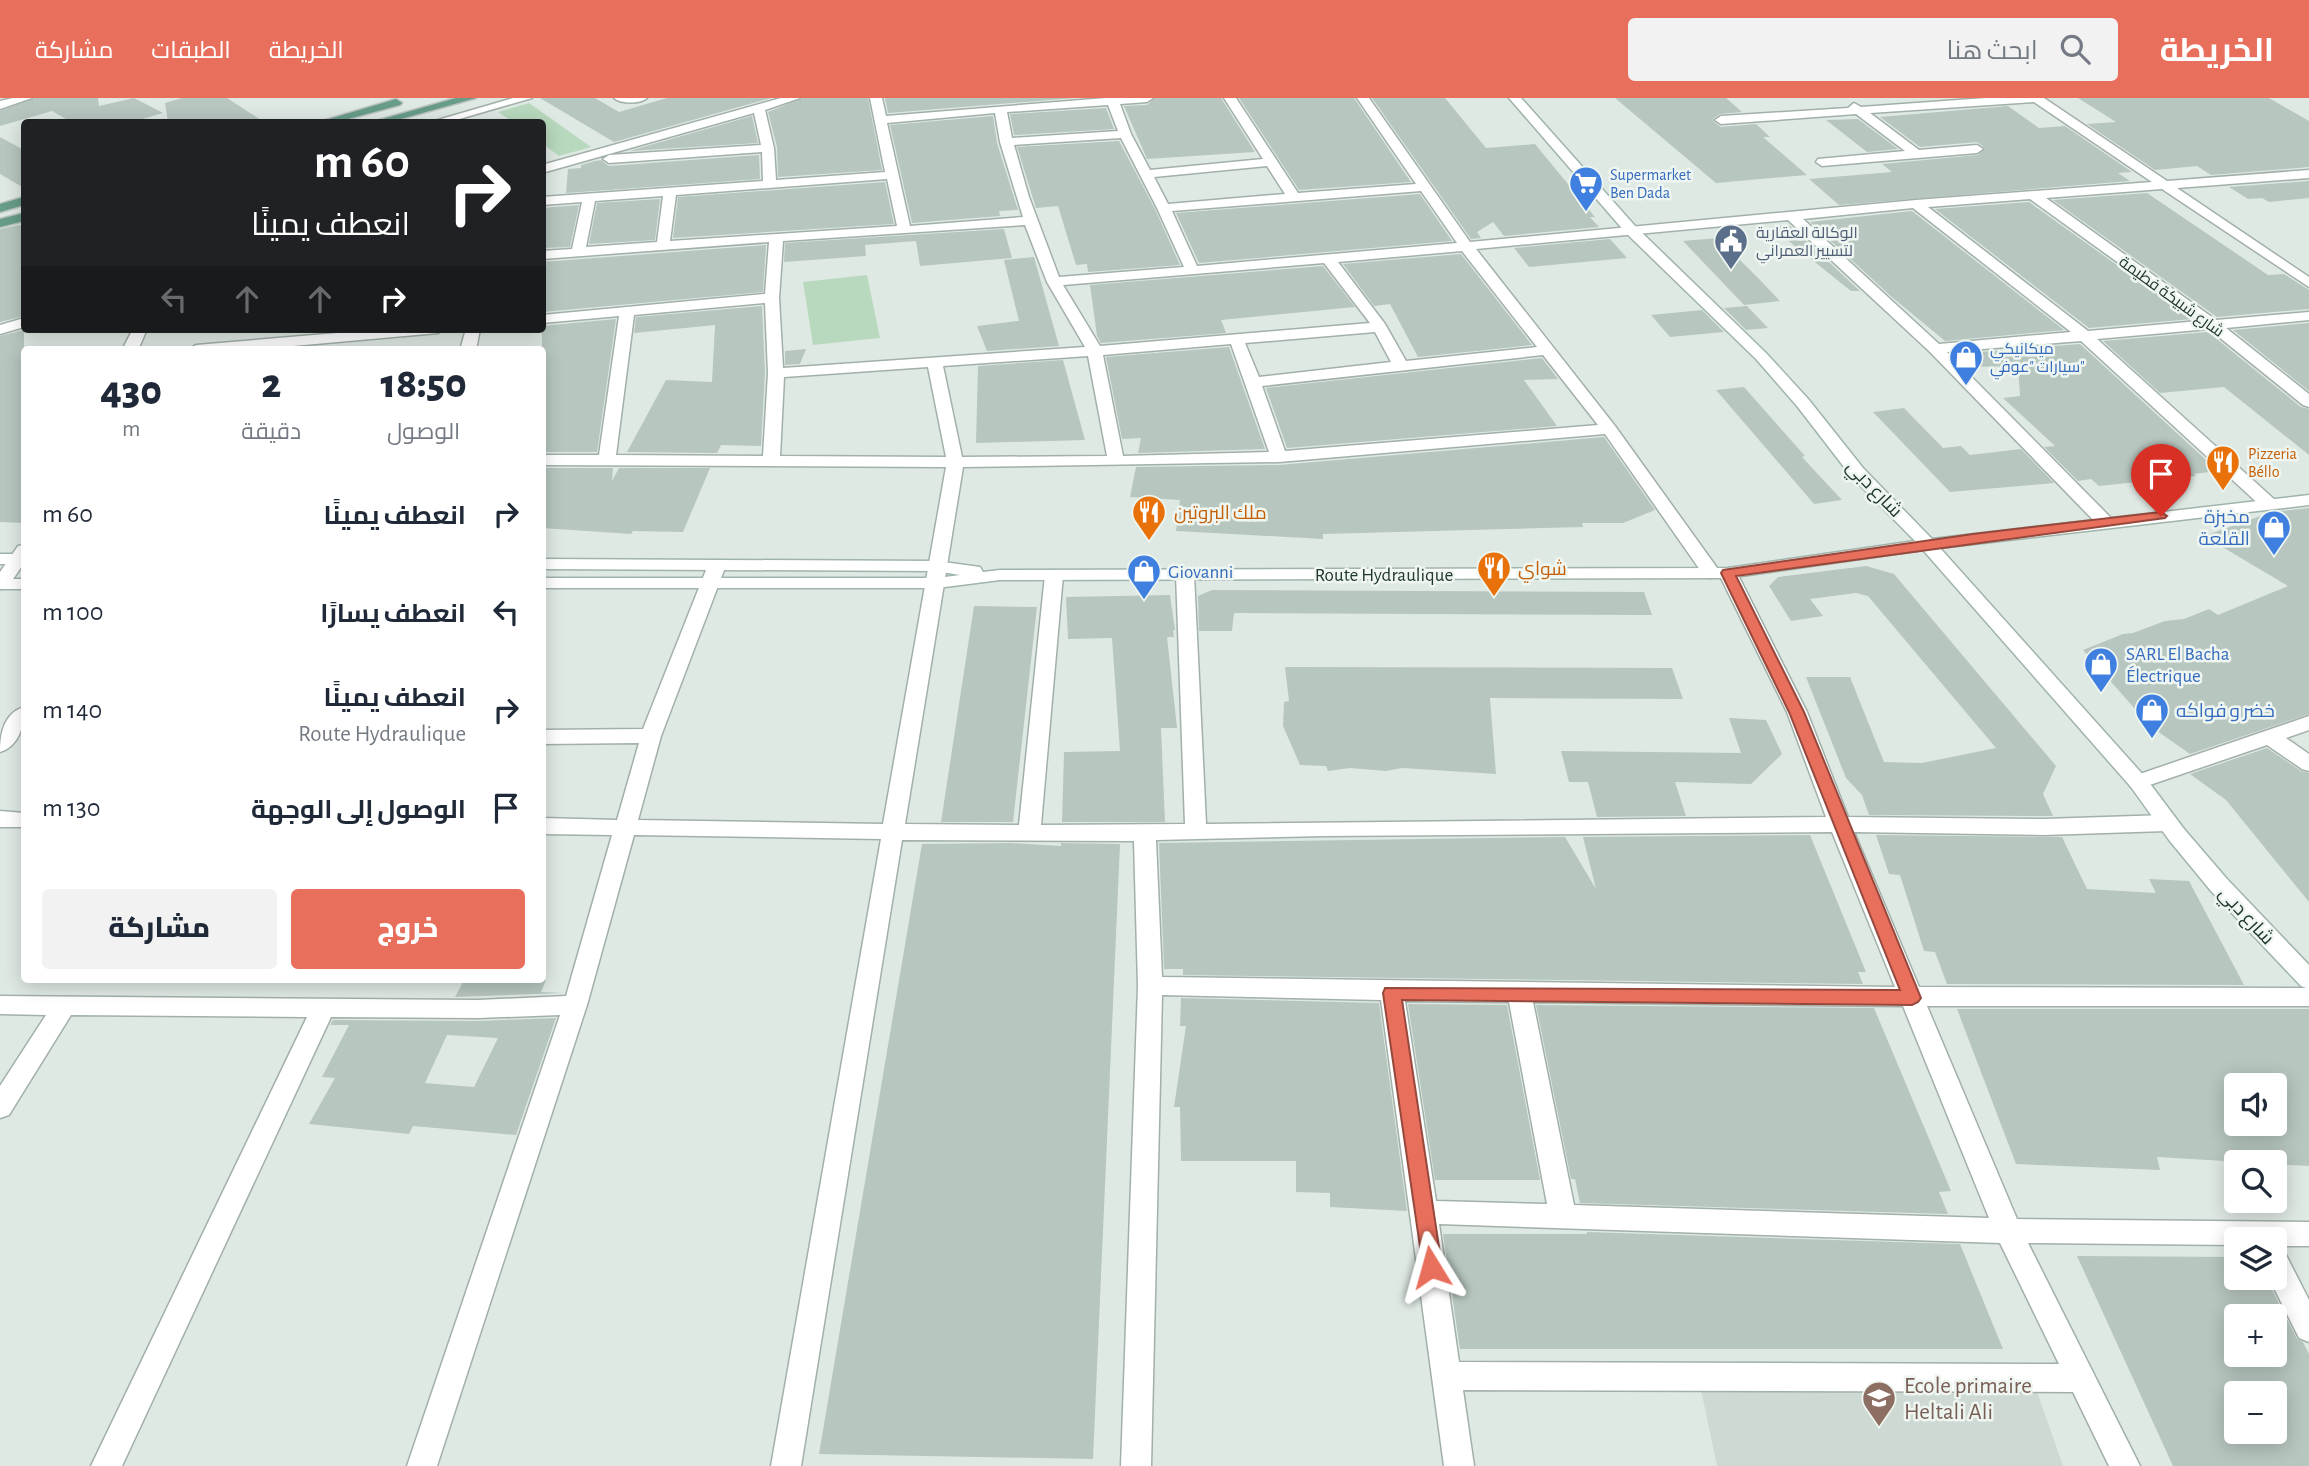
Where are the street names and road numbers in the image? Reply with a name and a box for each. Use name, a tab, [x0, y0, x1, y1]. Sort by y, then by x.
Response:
street label: شارع شبيكة فطيمة	[2114, 253, 2227, 342]
street label: شارع دبي	[1840, 456, 1906, 524]
street label: Route Hydraulique	[1315, 566, 1453, 585]
street label: شارع دبي	[2212, 883, 2278, 951]

